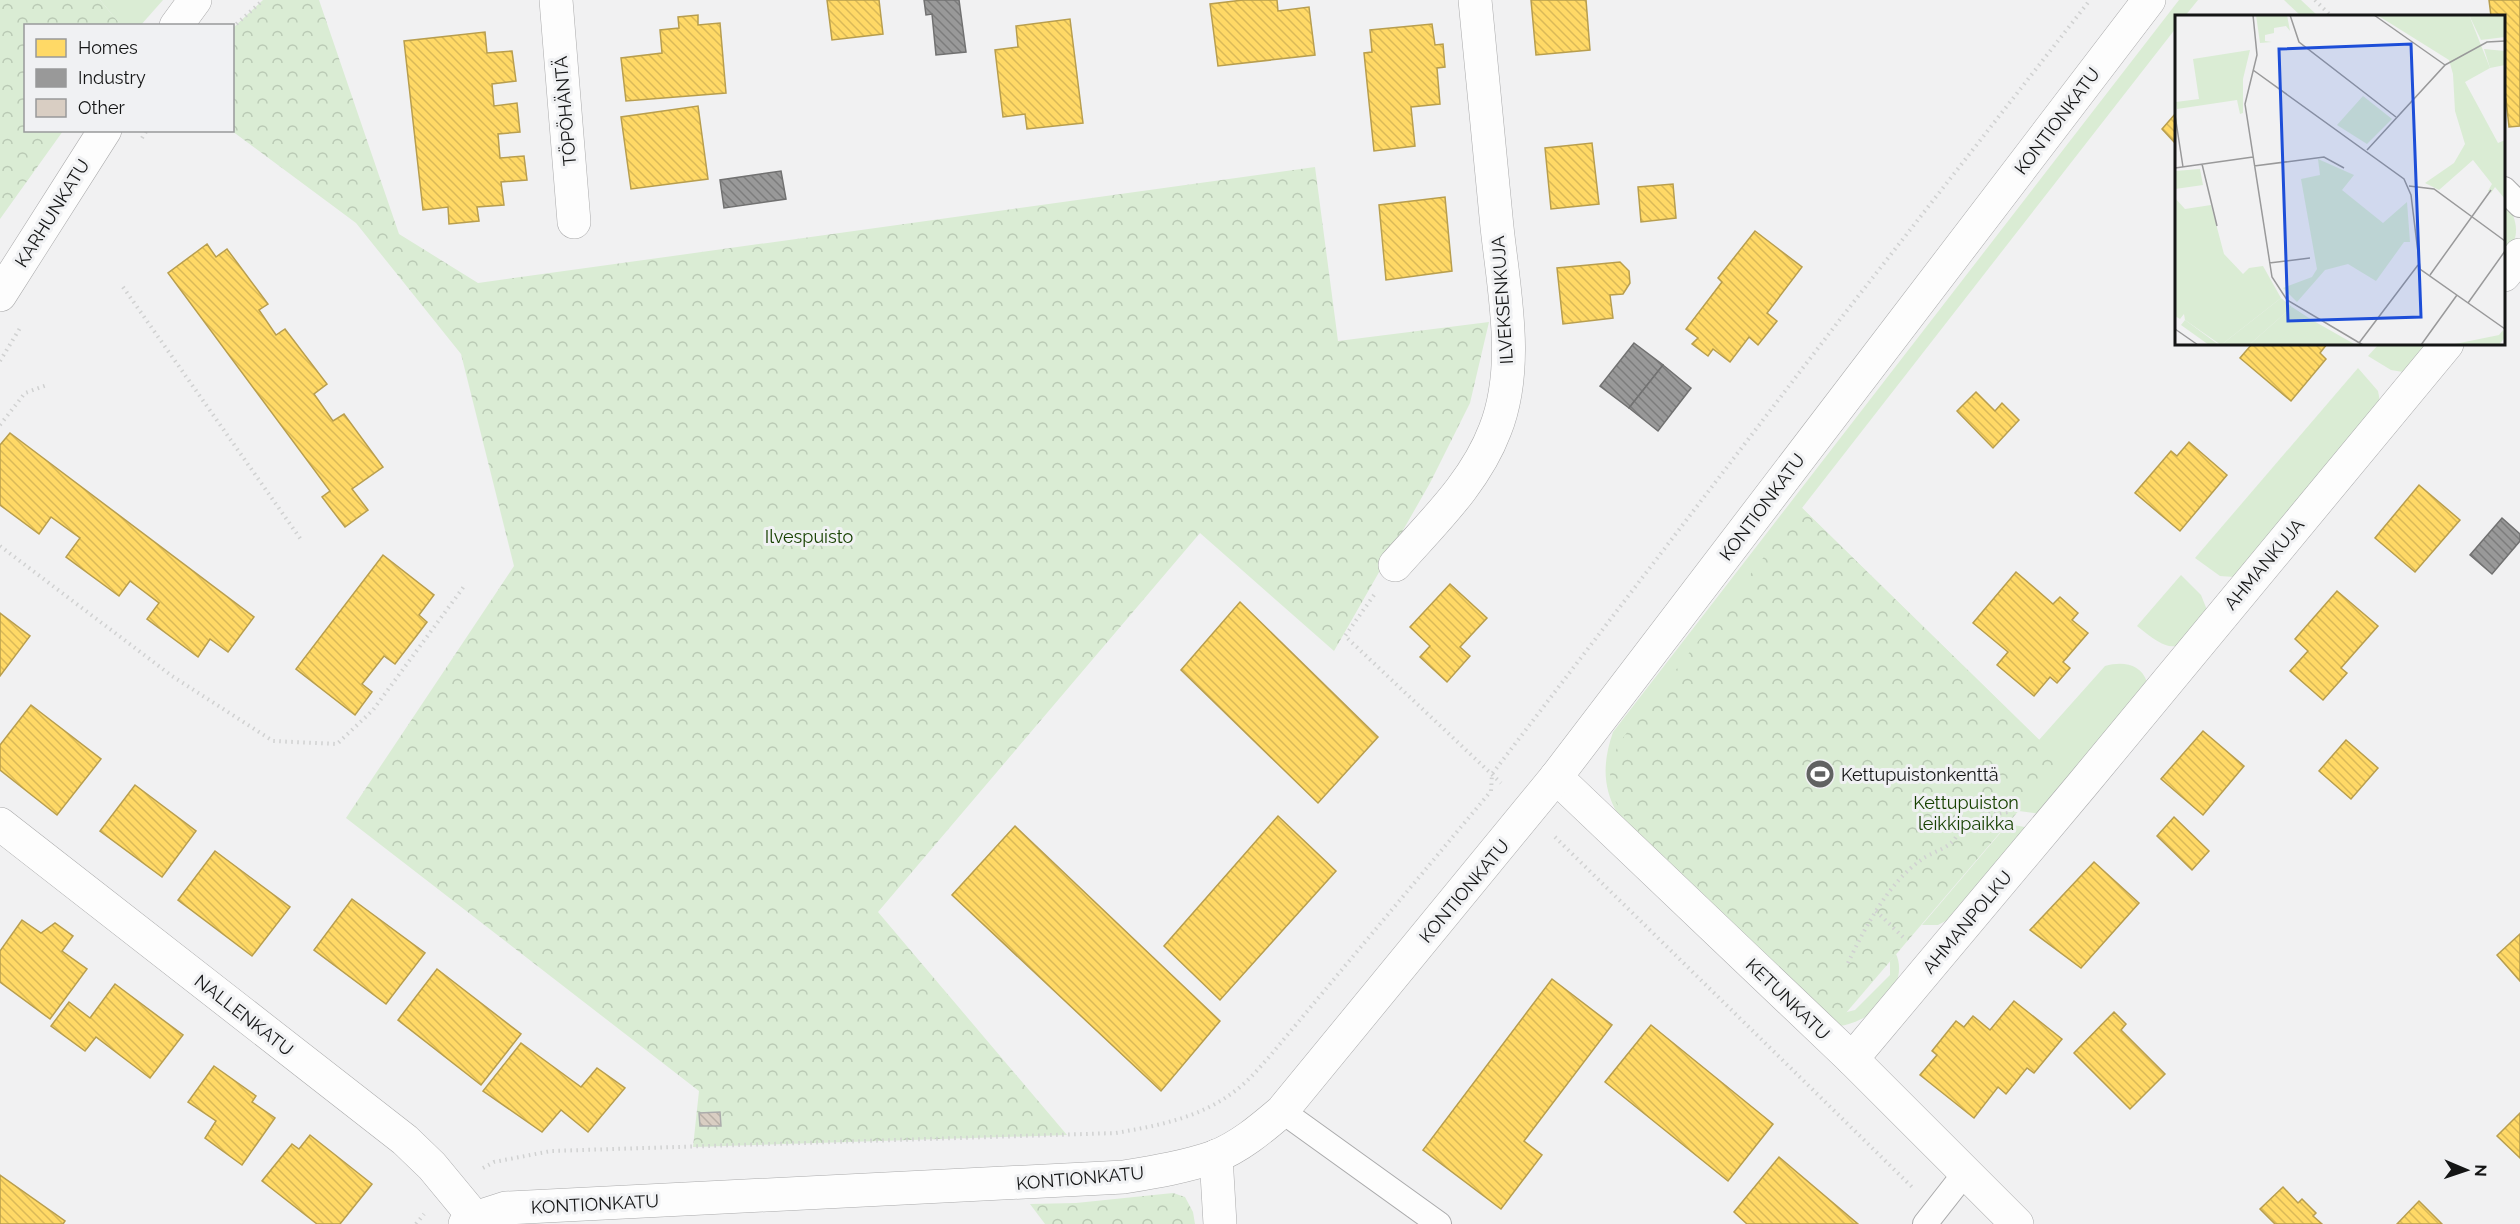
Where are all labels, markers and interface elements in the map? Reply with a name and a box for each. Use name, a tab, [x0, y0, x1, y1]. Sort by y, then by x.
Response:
inset map	[2175, 15, 2505, 345]
legend	[24, 24, 234, 132]
text: Homes	[78, 37, 138, 58]
street label: TÖPÖHÄNTÄ	[550, 55, 580, 167]
street label: KONTIONKATU	[2010, 63, 2104, 179]
text: Industry	[78, 67, 146, 88]
text: Other	[78, 97, 126, 118]
street label: KARHUNKATU	[10, 155, 94, 271]
street label: ILVEKSENKUJA	[1487, 235, 1517, 365]
street label: KONTIONKATU	[1715, 449, 1809, 565]
street label: AHMANKUJA	[2220, 514, 2308, 614]
park label: Ilvespuisto	[765, 526, 854, 547]
sports icon: Kettupuistonkenttä	[1804, 758, 1836, 790]
place label: Kettupuistonkenttä	[1841, 764, 1999, 785]
park label: Kettupuiston leikkipaikka	[1913, 792, 2019, 834]
street label: KONTIONKATU	[1415, 835, 1513, 947]
street label: AHMANPOLKU	[1918, 866, 2016, 978]
street label: KETUNKATU	[1742, 954, 1834, 1044]
street label: NALLENKATU	[191, 970, 297, 1060]
north arrow	[2436, 1140, 2496, 1200]
street label: KONTIONKATU	[1015, 1162, 1145, 1194]
text: N	[2471, 1164, 2490, 1177]
street label: KONTIONKATU	[530, 1190, 660, 1218]

